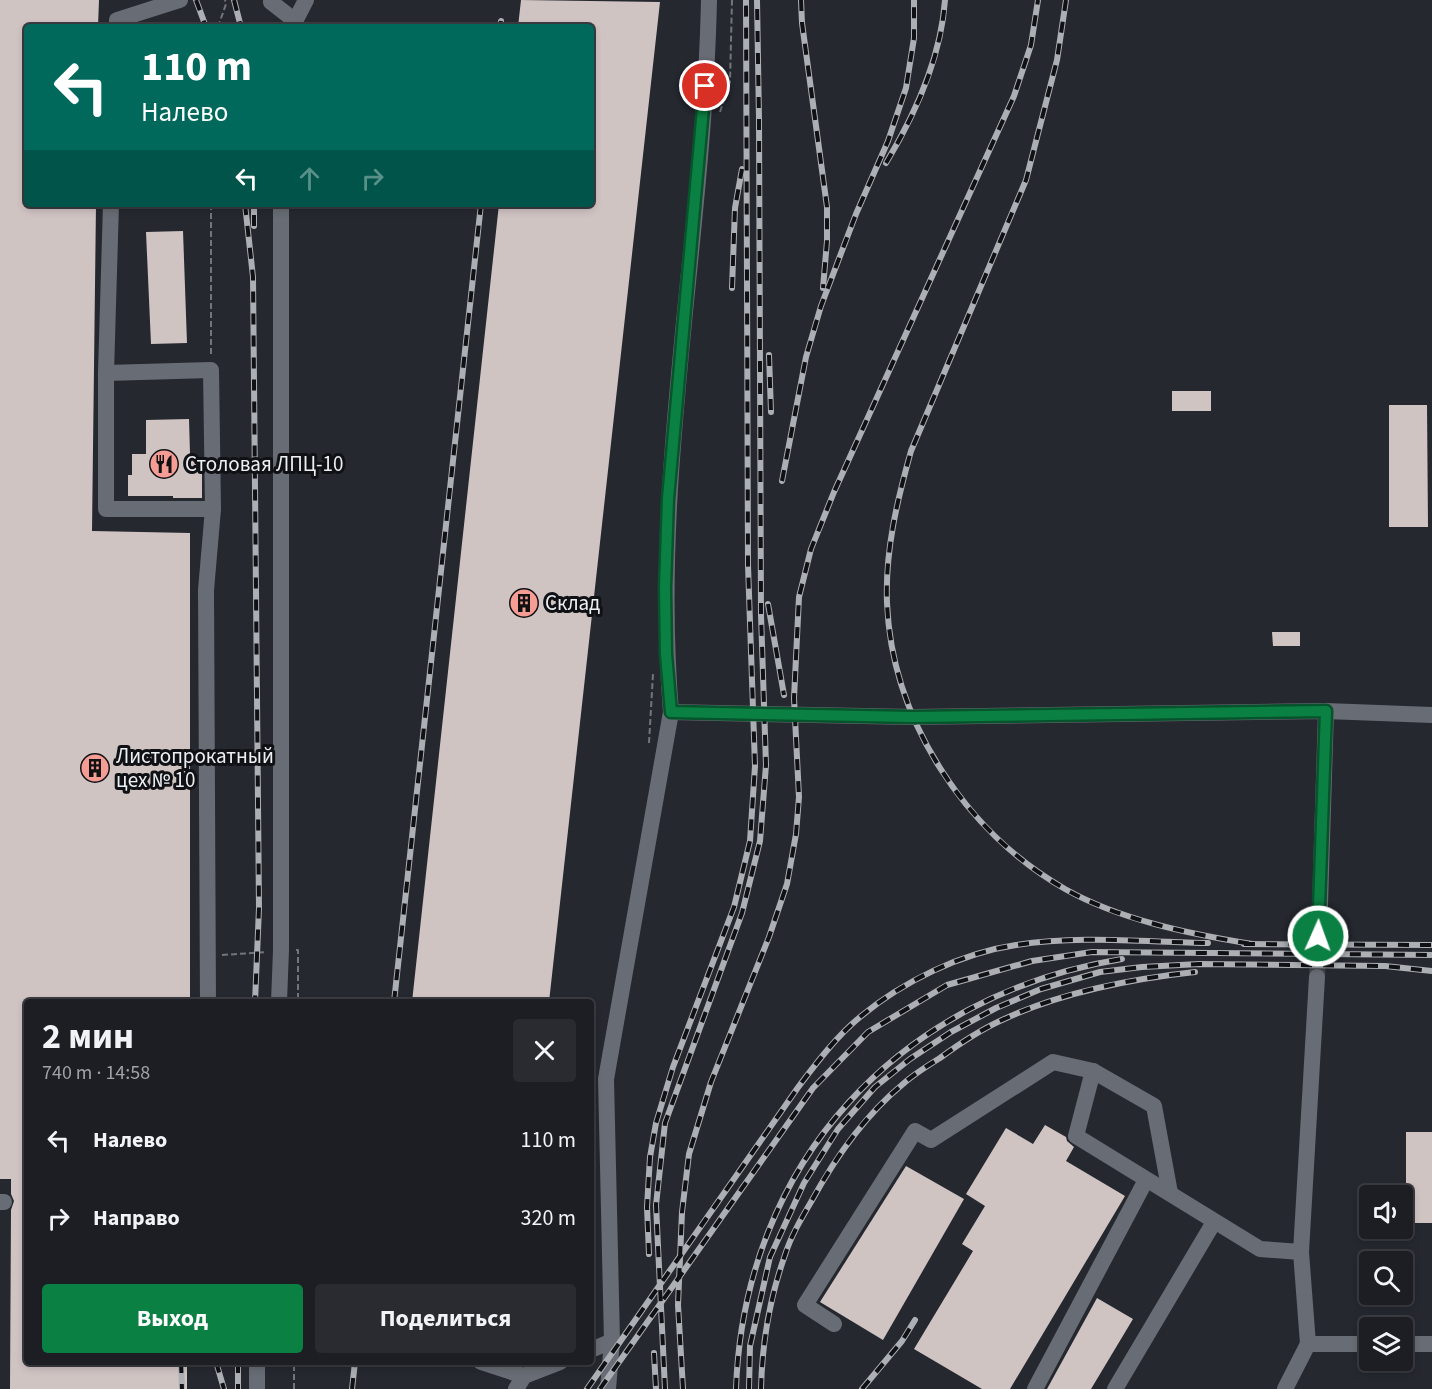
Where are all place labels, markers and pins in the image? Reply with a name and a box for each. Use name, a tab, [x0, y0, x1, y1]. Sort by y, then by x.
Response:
pin	[679, 60, 730, 111]
restaurant icon: Столовая ЛПЦ-10	[148, 448, 180, 480]
place label: Столовая ЛПЦ-10	[185, 449, 343, 479]
building icon: Склад	[508, 587, 540, 619]
place label: Склад	[545, 588, 600, 618]
place label: Листопрокатный цех № 10	[116, 741, 274, 795]
building icon: Листопрокатный цех № 10	[79, 752, 111, 784]

